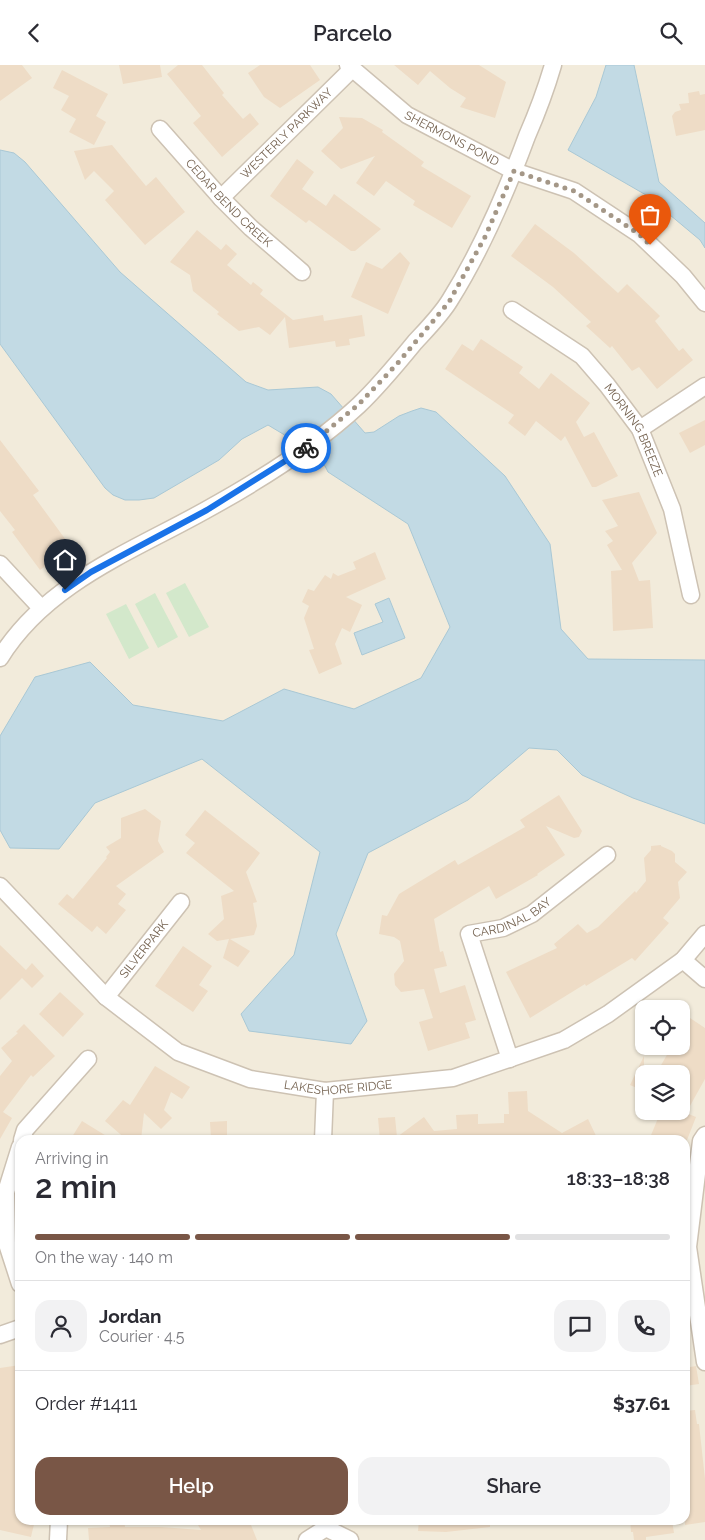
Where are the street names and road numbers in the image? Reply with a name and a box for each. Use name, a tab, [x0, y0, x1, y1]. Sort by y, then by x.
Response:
street label: WESTERLY PARKWAY	[238, 85, 335, 182]
street label: SHERMONS POND	[402, 108, 502, 169]
street label: CEDAR BEND CREEK	[183, 156, 275, 250]
street label: MORNING BREEZE	[601, 381, 665, 479]
street label: CARDINAL BAY	[471, 894, 554, 940]
street label: SILVERPARK	[117, 917, 171, 981]
street label: LAKESHORE RIDGE	[283, 1077, 393, 1098]

